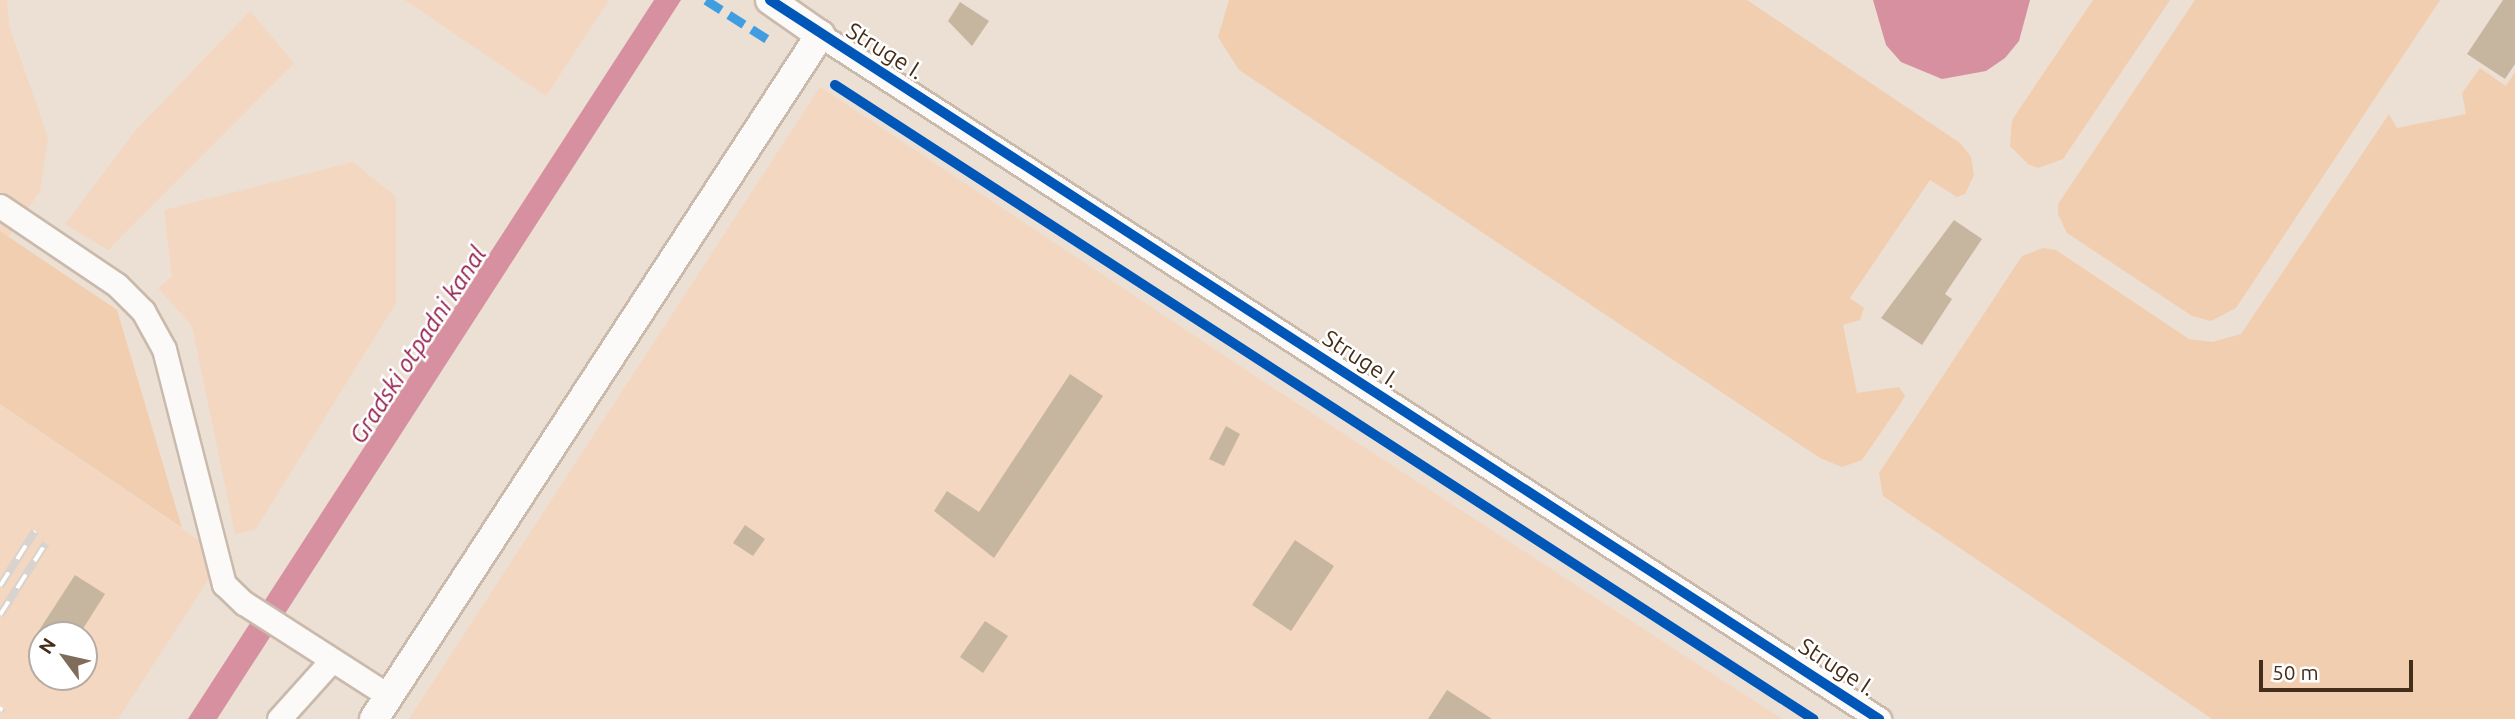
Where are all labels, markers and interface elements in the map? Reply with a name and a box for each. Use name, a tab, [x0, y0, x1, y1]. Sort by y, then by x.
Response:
street label: Struge I.	[841, 17, 929, 85]
water label: Gradski otpadni kanal	[343, 241, 493, 449]
street label: Struge I.	[1318, 324, 1404, 394]
north arrow	[28, 621, 98, 691]
street label: Struge I.	[1794, 632, 1880, 702]
text: N	[34, 634, 60, 658]
scale bar	[2263, 646, 2417, 690]
text: 50 m	[2272, 660, 2319, 684]

